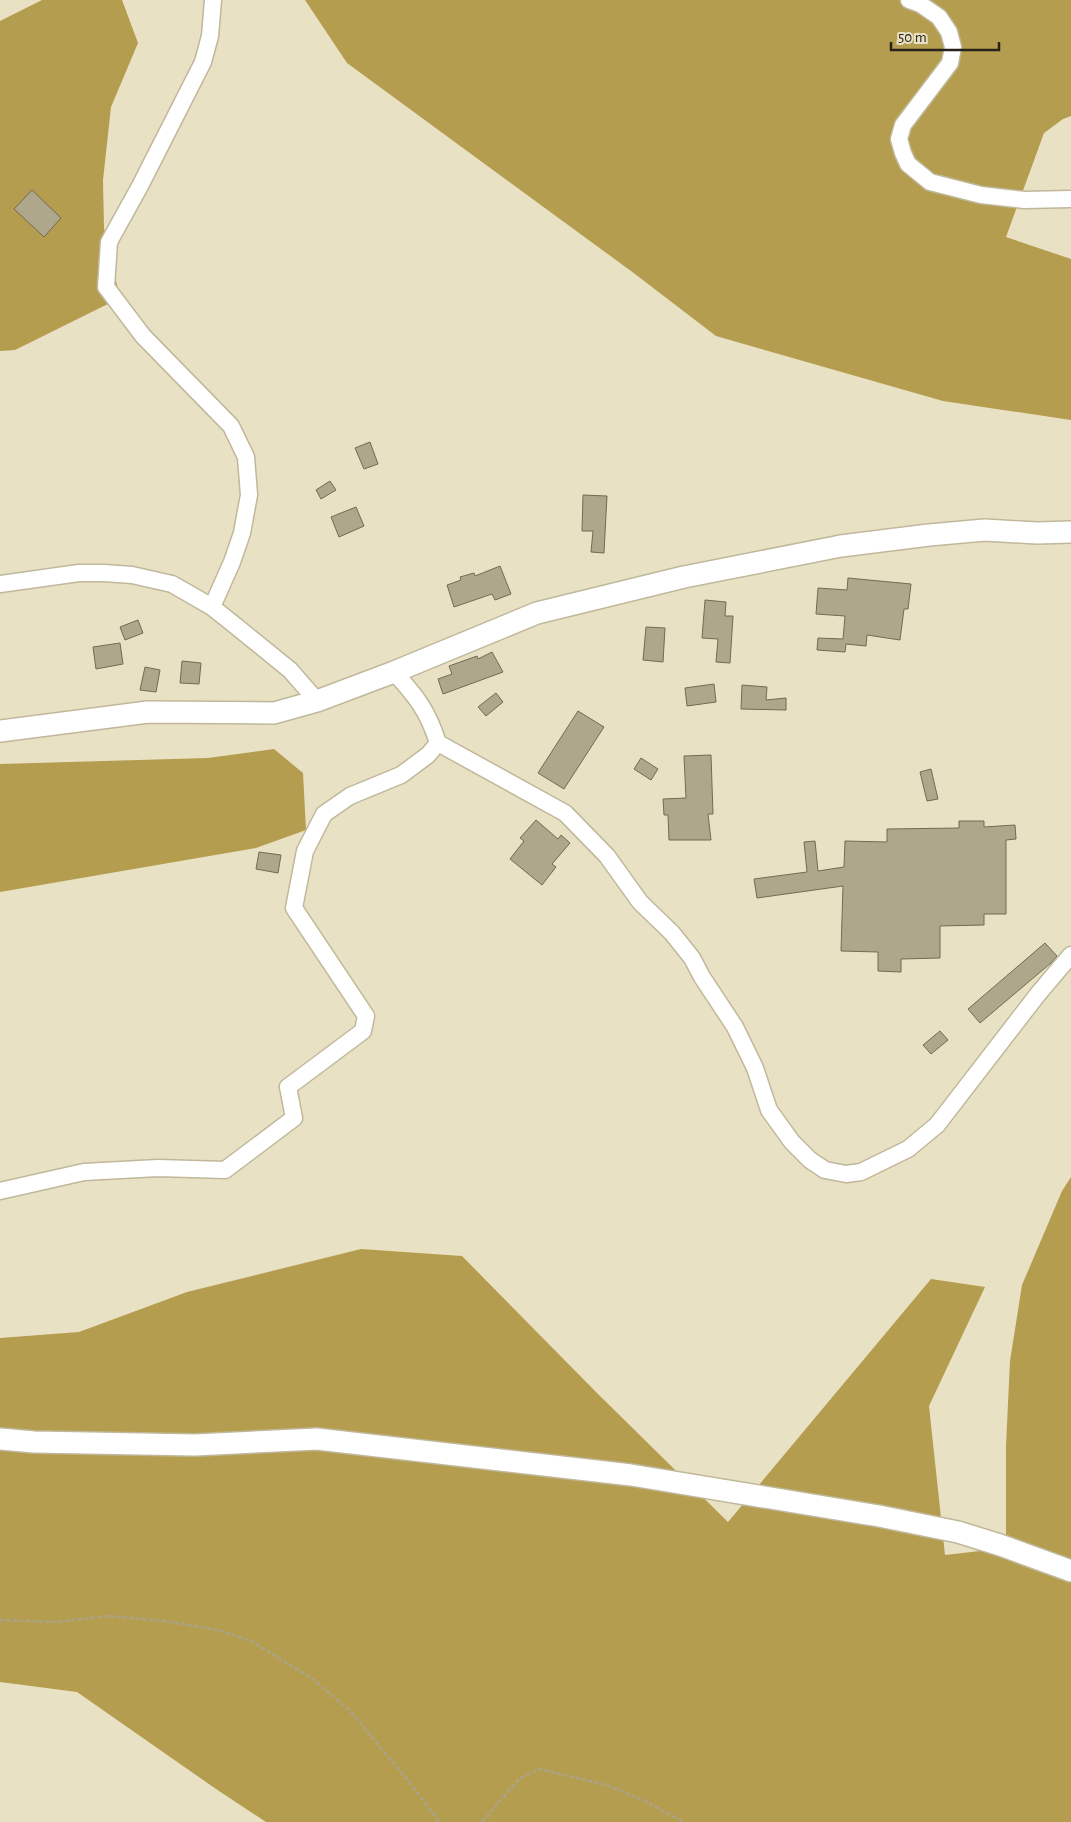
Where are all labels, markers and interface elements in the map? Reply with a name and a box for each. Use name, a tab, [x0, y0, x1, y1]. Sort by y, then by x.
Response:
scale bar	[891, 20, 998, 52]
text: 50 m	[898, 30, 927, 45]

